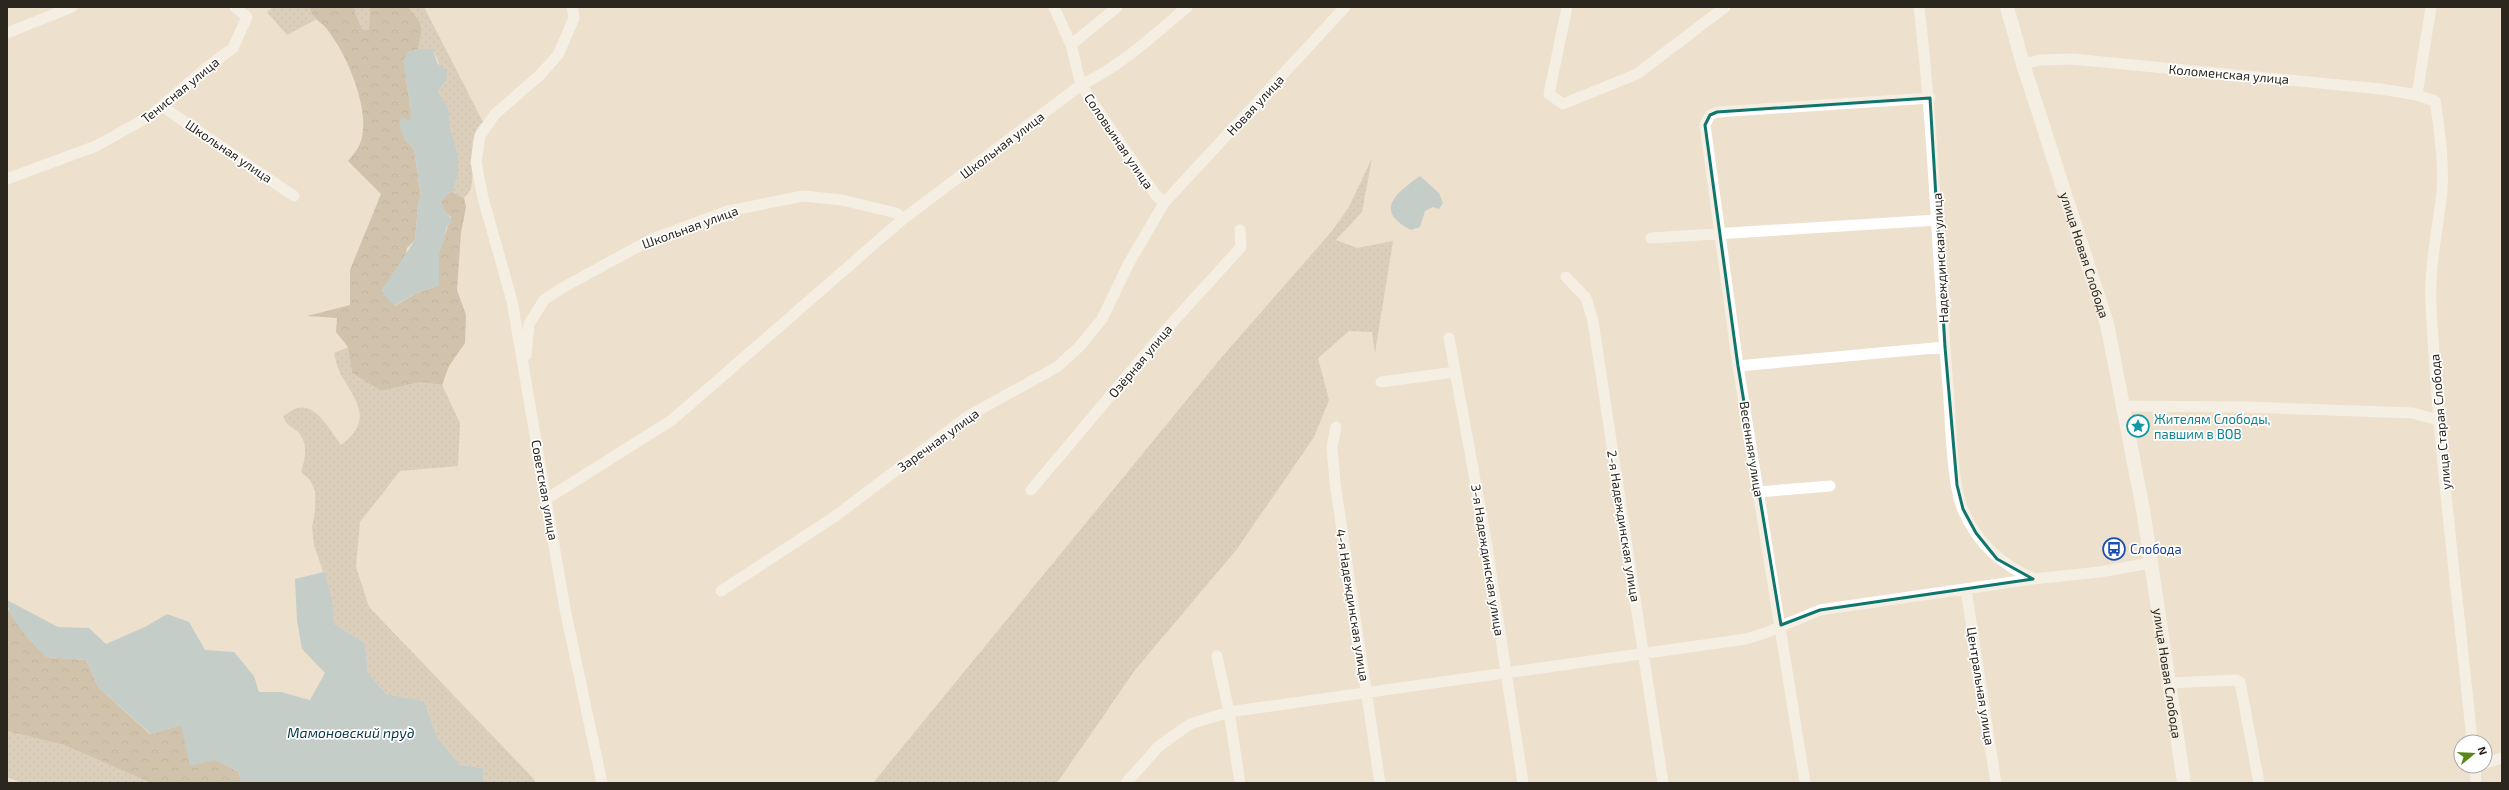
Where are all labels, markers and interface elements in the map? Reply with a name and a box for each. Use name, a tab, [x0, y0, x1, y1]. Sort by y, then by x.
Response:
street label: Тенисная улица	[138, 54, 222, 126]
street label: Коломенская улица	[2168, 61, 2290, 87]
street label: Новая улица	[1223, 71, 1287, 139]
street label: Соловьиная улица	[1081, 90, 1157, 192]
street label: Школьная улица	[957, 108, 1047, 182]
street label: Школьная улица	[183, 116, 275, 186]
street label: улица Новая Слобода	[2057, 190, 2113, 320]
street label: Надеждинская улица	[1929, 193, 1951, 323]
street label: Школьная улица	[640, 202, 740, 252]
street label: Озёрная улица	[1105, 321, 1175, 401]
street label: улица Старая Слобода	[2426, 353, 2454, 491]
street label: Весенняя улица	[1737, 400, 1767, 498]
street label: Заречная улица	[894, 405, 982, 475]
place label: Жителям Слободы, павшим в ВОВ	[2154, 411, 2271, 442]
place icon: Жителям Слободы, павшим в ВОВ	[2125, 413, 2151, 439]
street label: Советская улица	[528, 439, 562, 541]
street label: 2-я Надеждинская улица	[1604, 449, 1644, 603]
street label: 3-я Надеждинская улица	[1468, 483, 1508, 637]
street label: 4-я Надеждинская улица	[1333, 528, 1373, 682]
bus stop icon: Слобода	[2101, 536, 2127, 562]
place label: Слобода	[2130, 541, 2182, 557]
street label: улица Новая Слобода	[2150, 607, 2185, 739]
street label: Центральная улица	[1964, 626, 1998, 746]
water label: Мамоновский пруд	[287, 724, 415, 741]
north arrow	[2453, 734, 2493, 774]
text: N	[2476, 745, 2490, 757]

